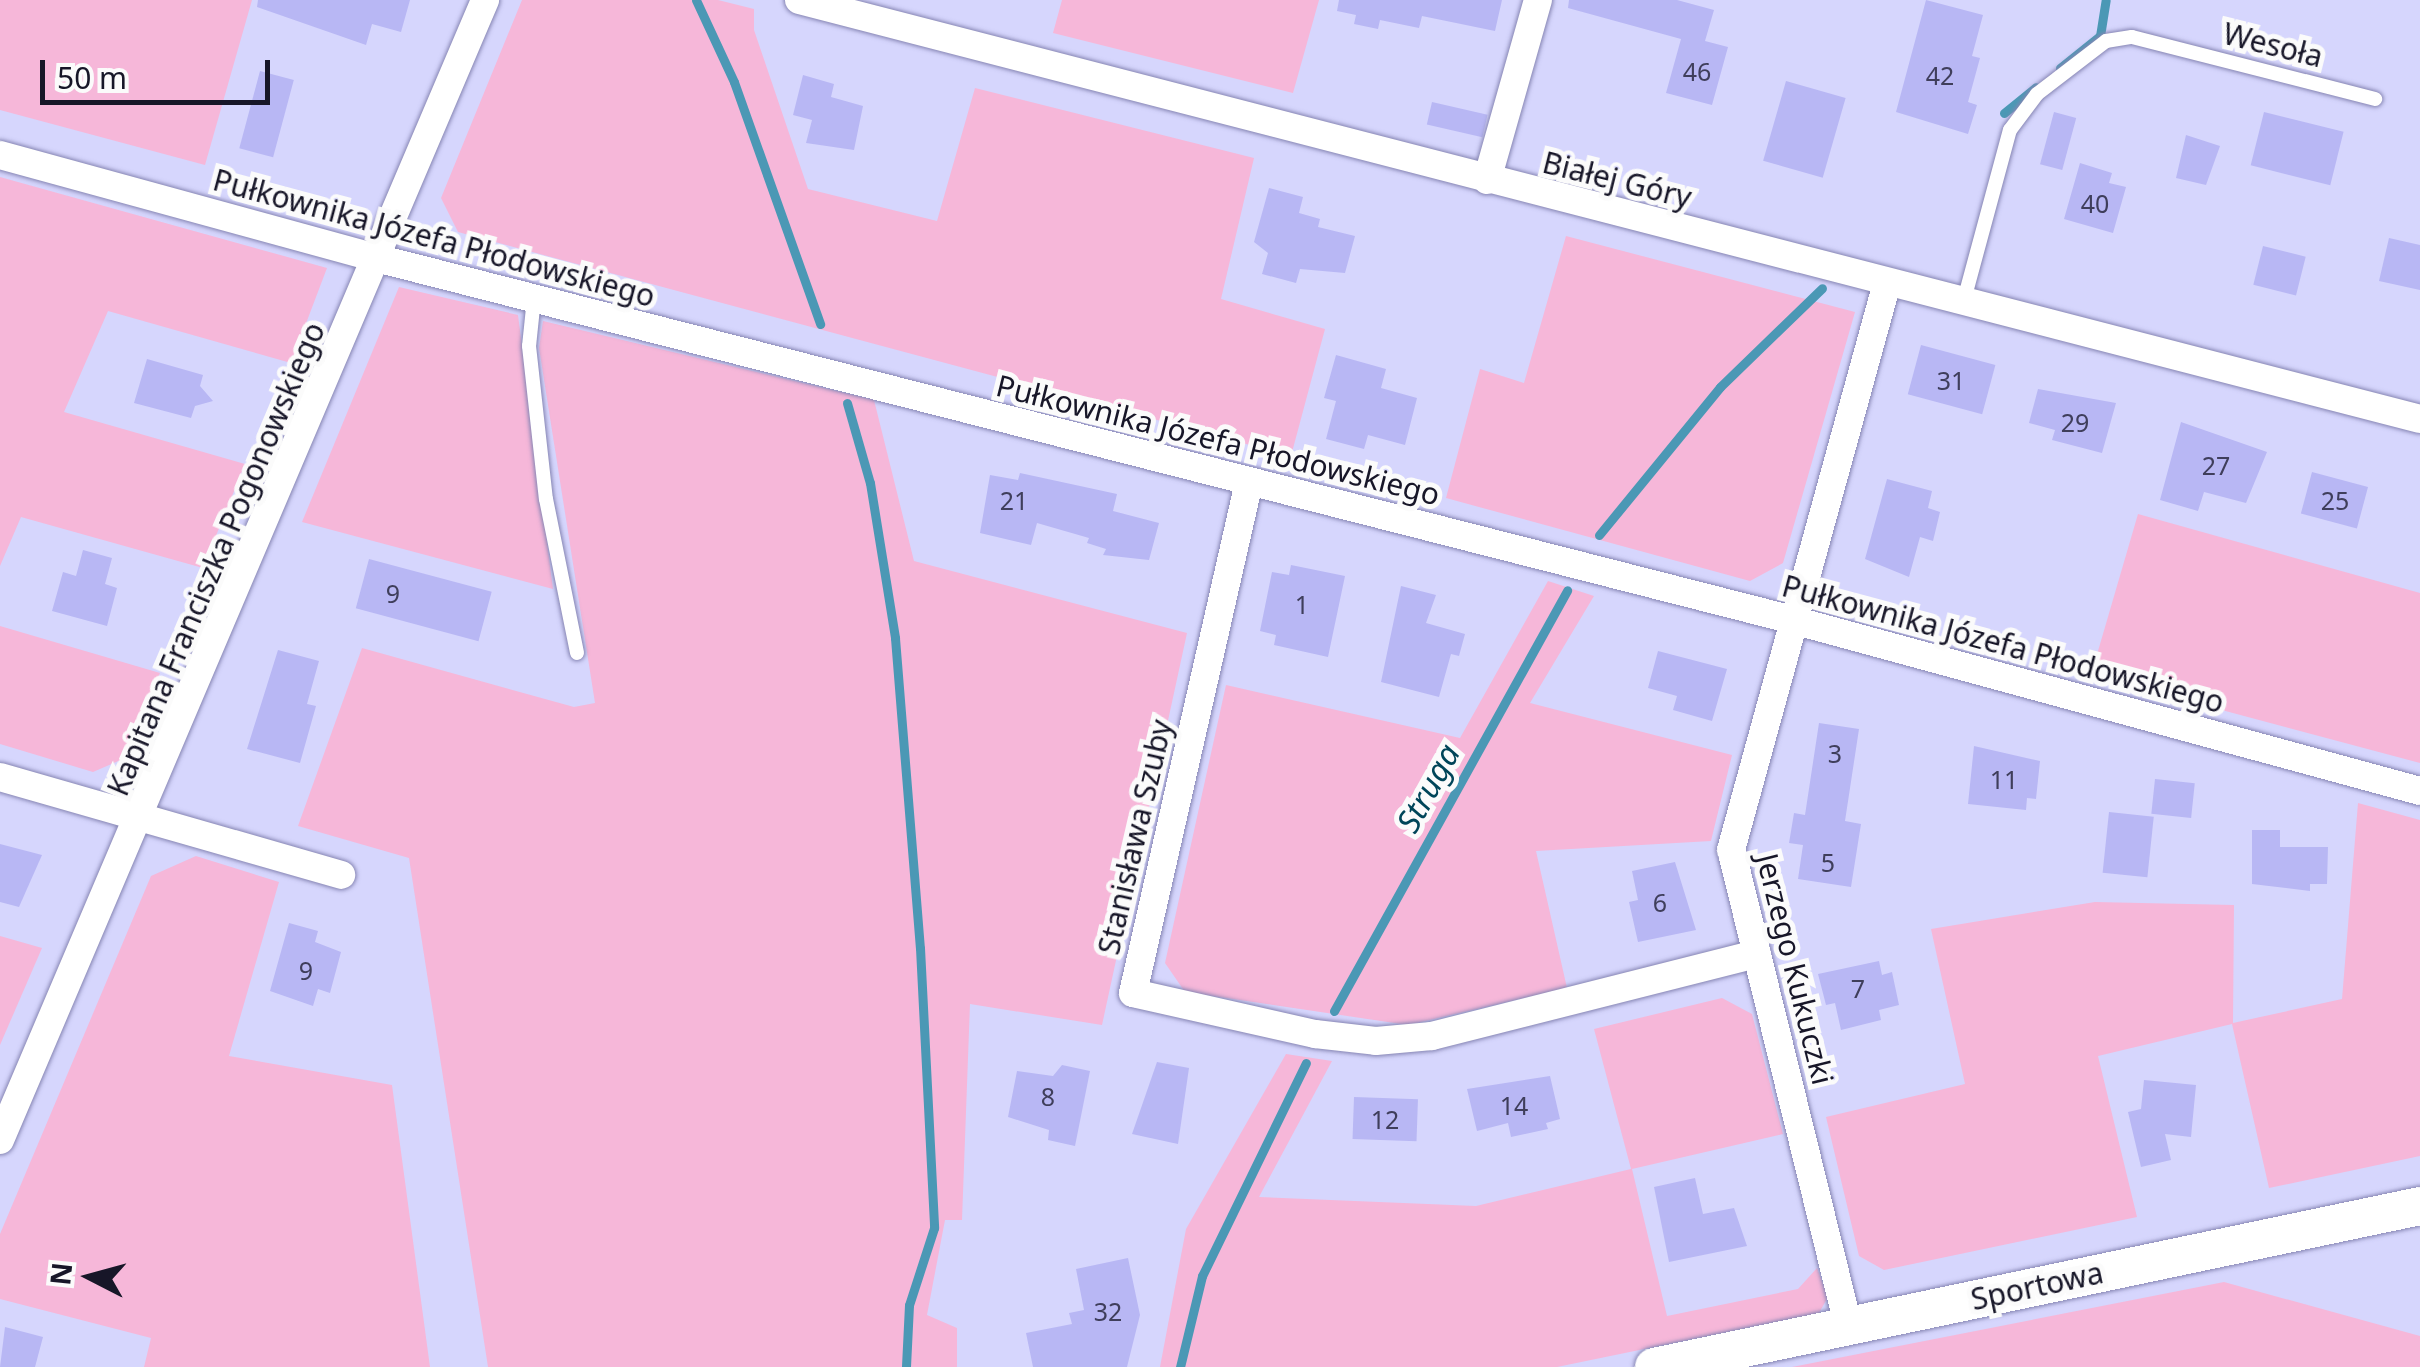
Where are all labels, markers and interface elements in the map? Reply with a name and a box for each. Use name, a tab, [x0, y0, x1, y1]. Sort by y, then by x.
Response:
street label: Wesoła	[2219, 15, 2327, 75]
scale bar	[45, 40, 275, 102]
house number: 46	[1683, 56, 1711, 86]
text: 50 m	[57, 57, 127, 98]
house number: 42	[1926, 60, 1954, 90]
street label: Białej Góry	[1539, 144, 1695, 216]
street label: Pułkownika Józefa Płodowskiego	[209, 162, 659, 314]
house number: 40	[2081, 188, 2109, 218]
street label: Kapitana Franciszka Pogonowskiego	[100, 317, 332, 801]
house number: 31	[1937, 365, 1965, 395]
street label: Pułkownika Józefa Płodowskiego	[993, 367, 1443, 513]
house number: 29	[2061, 407, 2089, 437]
house number: 27	[2202, 450, 2230, 480]
house number: 21	[1000, 485, 1028, 515]
house number: 25	[2321, 485, 2349, 515]
street label: Pułkownika Józefa Płodowskiego	[1778, 568, 2228, 720]
house number: 9	[386, 578, 400, 608]
house number: 1	[1295, 589, 1309, 619]
street label: Stanisława Szuby	[1090, 716, 1180, 958]
water label: Struga	[1388, 737, 1468, 839]
house number: 3	[1828, 738, 1842, 768]
house number: 11	[1990, 764, 2018, 794]
house number: 5	[1821, 847, 1835, 877]
street label: Jerzego Kukuczki	[1749, 850, 1841, 1088]
house number: 6	[1653, 887, 1667, 917]
house number: 9	[299, 955, 313, 985]
house number: 7	[1851, 973, 1865, 1003]
house number: 8	[1041, 1081, 1055, 1111]
house number: 14	[1500, 1090, 1528, 1120]
house number: 12	[1371, 1104, 1399, 1134]
north arrow	[40, 1227, 140, 1327]
street label: Sportowa	[1968, 1254, 2106, 1318]
text: N	[40, 1261, 80, 1287]
house number: 32	[1094, 1296, 1122, 1326]

